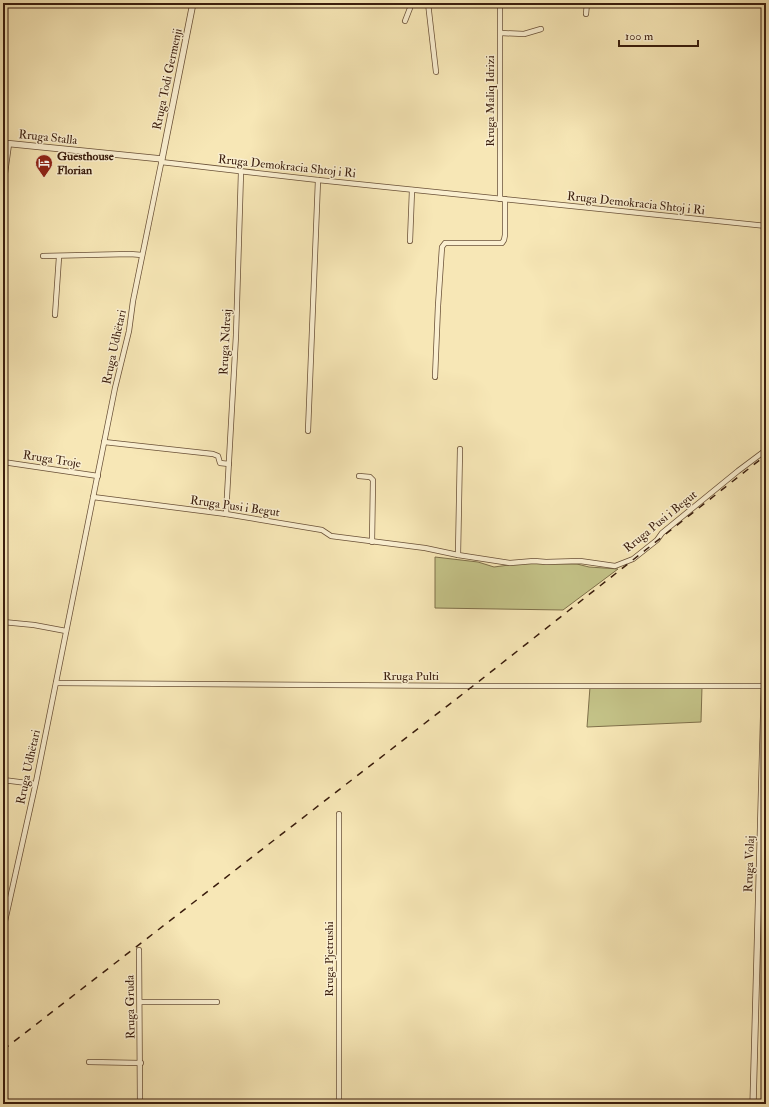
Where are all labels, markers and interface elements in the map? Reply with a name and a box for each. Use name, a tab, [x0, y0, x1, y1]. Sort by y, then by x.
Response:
scale bar	[619, 22, 698, 48]
street label: Rruga Todi Germenji	[149, 27, 186, 131]
text: 100 m	[625, 29, 654, 44]
street label: Rruga Maliq Idrizi	[483, 55, 498, 147]
street label: Rruga Stalla	[18, 127, 79, 148]
place label: Guesthouse Florian	[57, 149, 115, 178]
street label: Rruga Demokracia Shtoj i Ri	[217, 152, 357, 181]
hotel icon: Guesthouse Florian	[34, 153, 54, 178]
street label: Rruga Demokracia Shtoj i Ri	[566, 189, 706, 218]
street label: Rruga Udhëtari	[99, 308, 130, 386]
street label: Rruga Ndreaj	[216, 309, 235, 375]
street label: Rruga Troje	[22, 448, 82, 471]
street label: Rruga Pusi i Begut	[620, 487, 700, 556]
street label: Rruga Pusi i Begut	[189, 493, 281, 520]
street label: Rruga Pulti	[383, 669, 439, 684]
street label: Rruga Udhëtari	[13, 728, 44, 806]
street label: Rruga Volaj	[741, 835, 758, 893]
street label: Rruga Pjetrushi	[322, 921, 337, 997]
street label: Rruga Gruda	[122, 974, 139, 1039]

